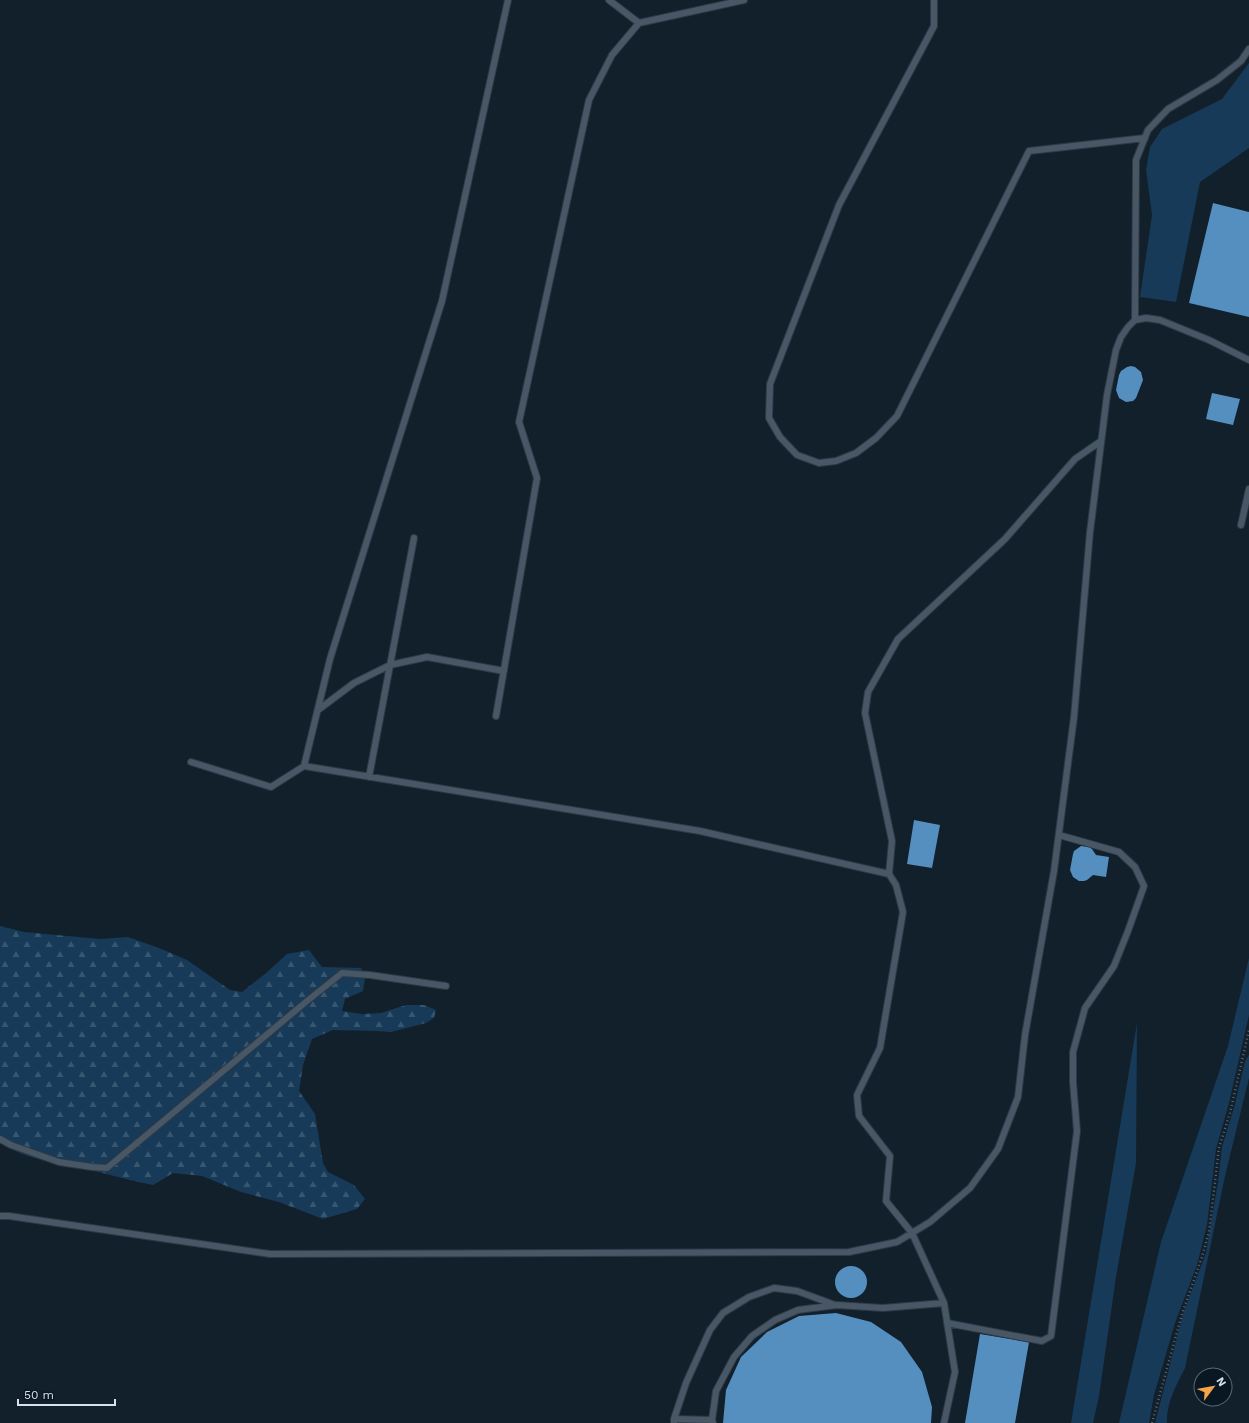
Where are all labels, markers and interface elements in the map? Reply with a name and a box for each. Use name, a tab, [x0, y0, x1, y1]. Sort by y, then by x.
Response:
north arrow	[1193, 1367, 1233, 1407]
text: N	[1213, 1375, 1229, 1389]
scale bar	[18, 1381, 115, 1407]
text: 50 m	[24, 1388, 54, 1402]

